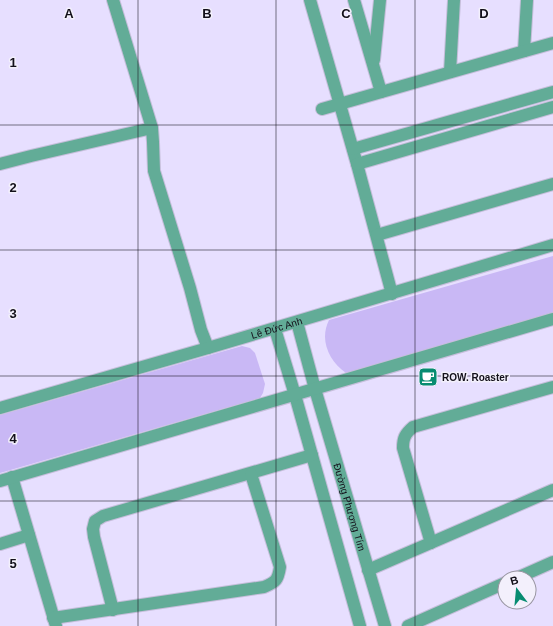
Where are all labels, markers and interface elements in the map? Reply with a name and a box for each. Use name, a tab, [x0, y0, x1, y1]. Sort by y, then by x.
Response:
text: A	[64, 6, 74, 21]
text: B	[202, 6, 212, 21]
text: C	[341, 6, 351, 21]
text: D	[479, 6, 489, 21]
text: 1	[9, 55, 17, 70]
text: 2	[9, 180, 17, 195]
text: 3	[9, 306, 17, 321]
street label: Lê Đức Anh	[250, 315, 303, 340]
cafe icon: ROW. Roaster	[417, 366, 439, 388]
place label: ROW. Roaster	[442, 372, 509, 383]
text: 4	[9, 431, 17, 446]
street label: Đường Phượng Tím	[332, 462, 368, 552]
text: 5	[9, 556, 17, 571]
north arrow	[497, 570, 537, 610]
text: B	[509, 574, 520, 587]

